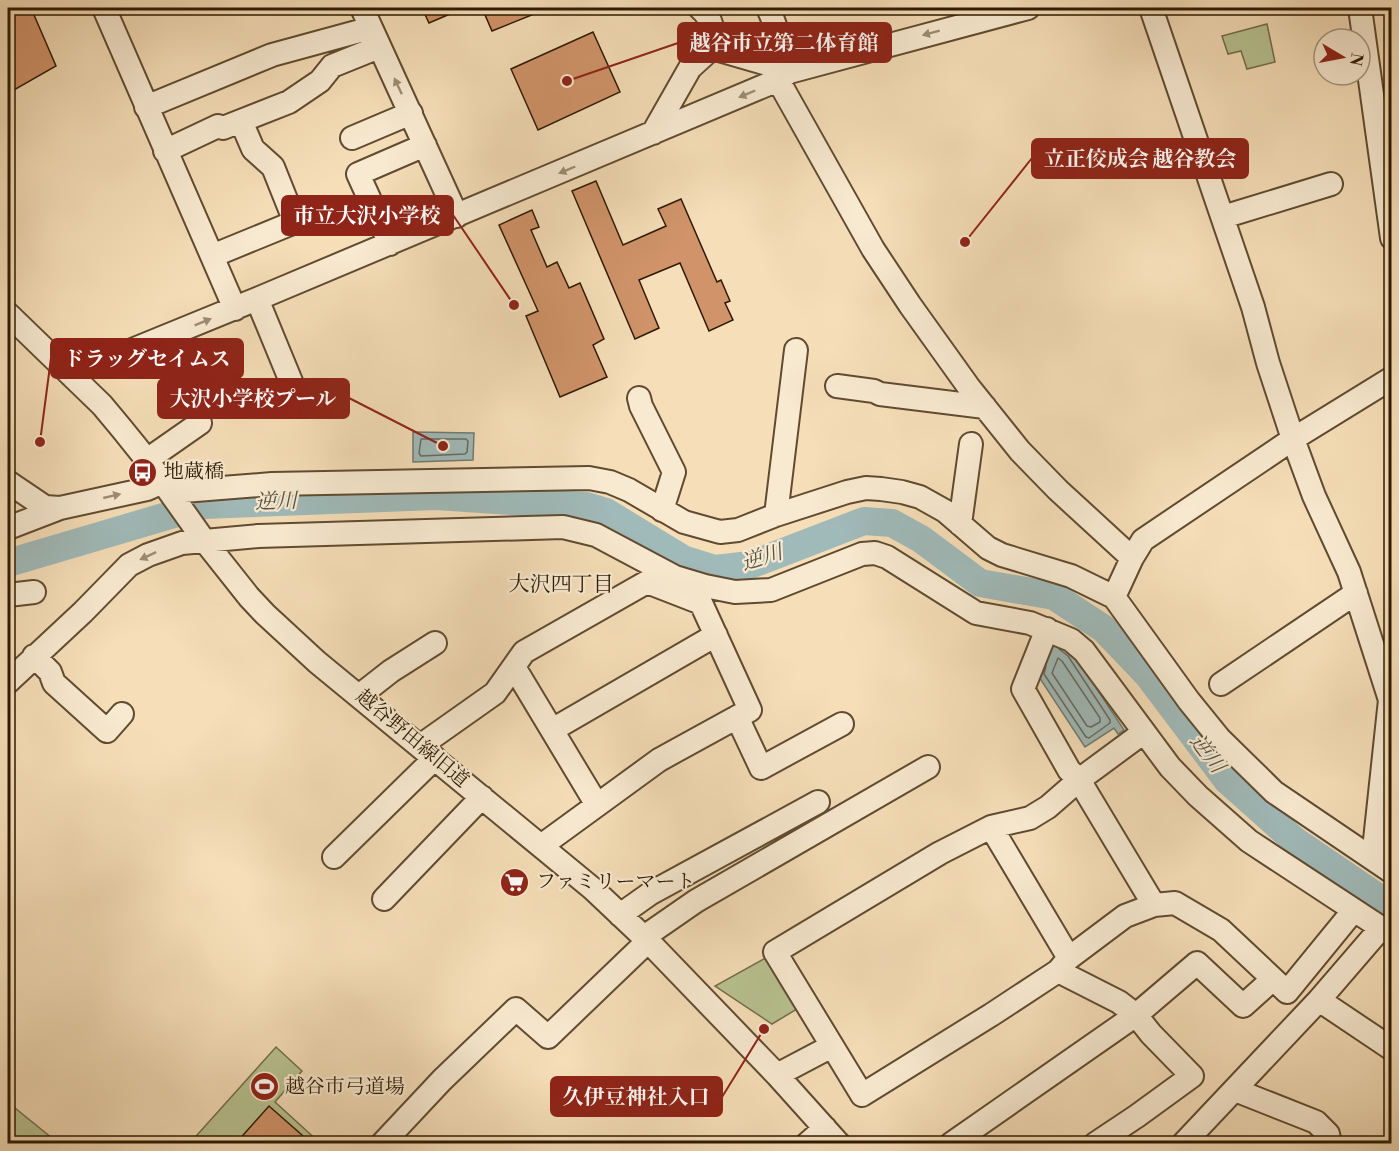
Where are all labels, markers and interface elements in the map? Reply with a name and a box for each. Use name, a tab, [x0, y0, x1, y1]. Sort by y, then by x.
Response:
callout: 越谷市立第二体育館	[678, 23, 891, 62]
north arrow	[1312, 27, 1372, 87]
one-way arrow	[922, 29, 940, 39]
text: 越谷市立第二体育館	[690, 31, 879, 57]
text: N	[1345, 51, 1367, 68]
one-way arrow	[394, 78, 403, 95]
one-way arrow	[737, 89, 755, 99]
callout: 立正佼成会 越谷教会	[1032, 139, 1248, 178]
text: 立正佼成会 越谷教会	[1044, 147, 1236, 173]
one-way arrow	[558, 165, 576, 175]
callout: 市立大沢小学校	[282, 196, 453, 235]
text: 市立大沢小学校	[294, 204, 441, 230]
one-way arrow	[194, 317, 212, 327]
callout: ドラッグセイムス	[51, 339, 243, 378]
text: ドラッグセイムス	[64, 347, 230, 373]
callout: 大沢小学校プール	[158, 379, 349, 418]
text: 大沢小学校プール	[170, 387, 336, 413]
bus stop icon: 地蔵橋	[127, 456, 159, 488]
place label: 地蔵橋	[164, 460, 224, 485]
water label: 逆川	[255, 488, 299, 516]
one-way arrow	[103, 491, 121, 501]
water label: 逆川	[738, 539, 788, 577]
one-way arrow	[139, 551, 156, 560]
district label: 大沢四丁目	[509, 572, 614, 598]
street label: 越谷野田線旧道	[350, 684, 474, 794]
water label: 逆川	[1184, 729, 1231, 780]
supermarket icon: ファミリーマート	[499, 866, 531, 898]
place label: ファミリーマート	[536, 870, 696, 895]
sports icon: 越谷市弓道場	[248, 1071, 280, 1103]
place label: 越谷市弓道場	[285, 1075, 405, 1100]
callout: 久伊豆神社入口	[551, 1077, 722, 1116]
text: 久伊豆神社入口	[563, 1085, 710, 1111]

